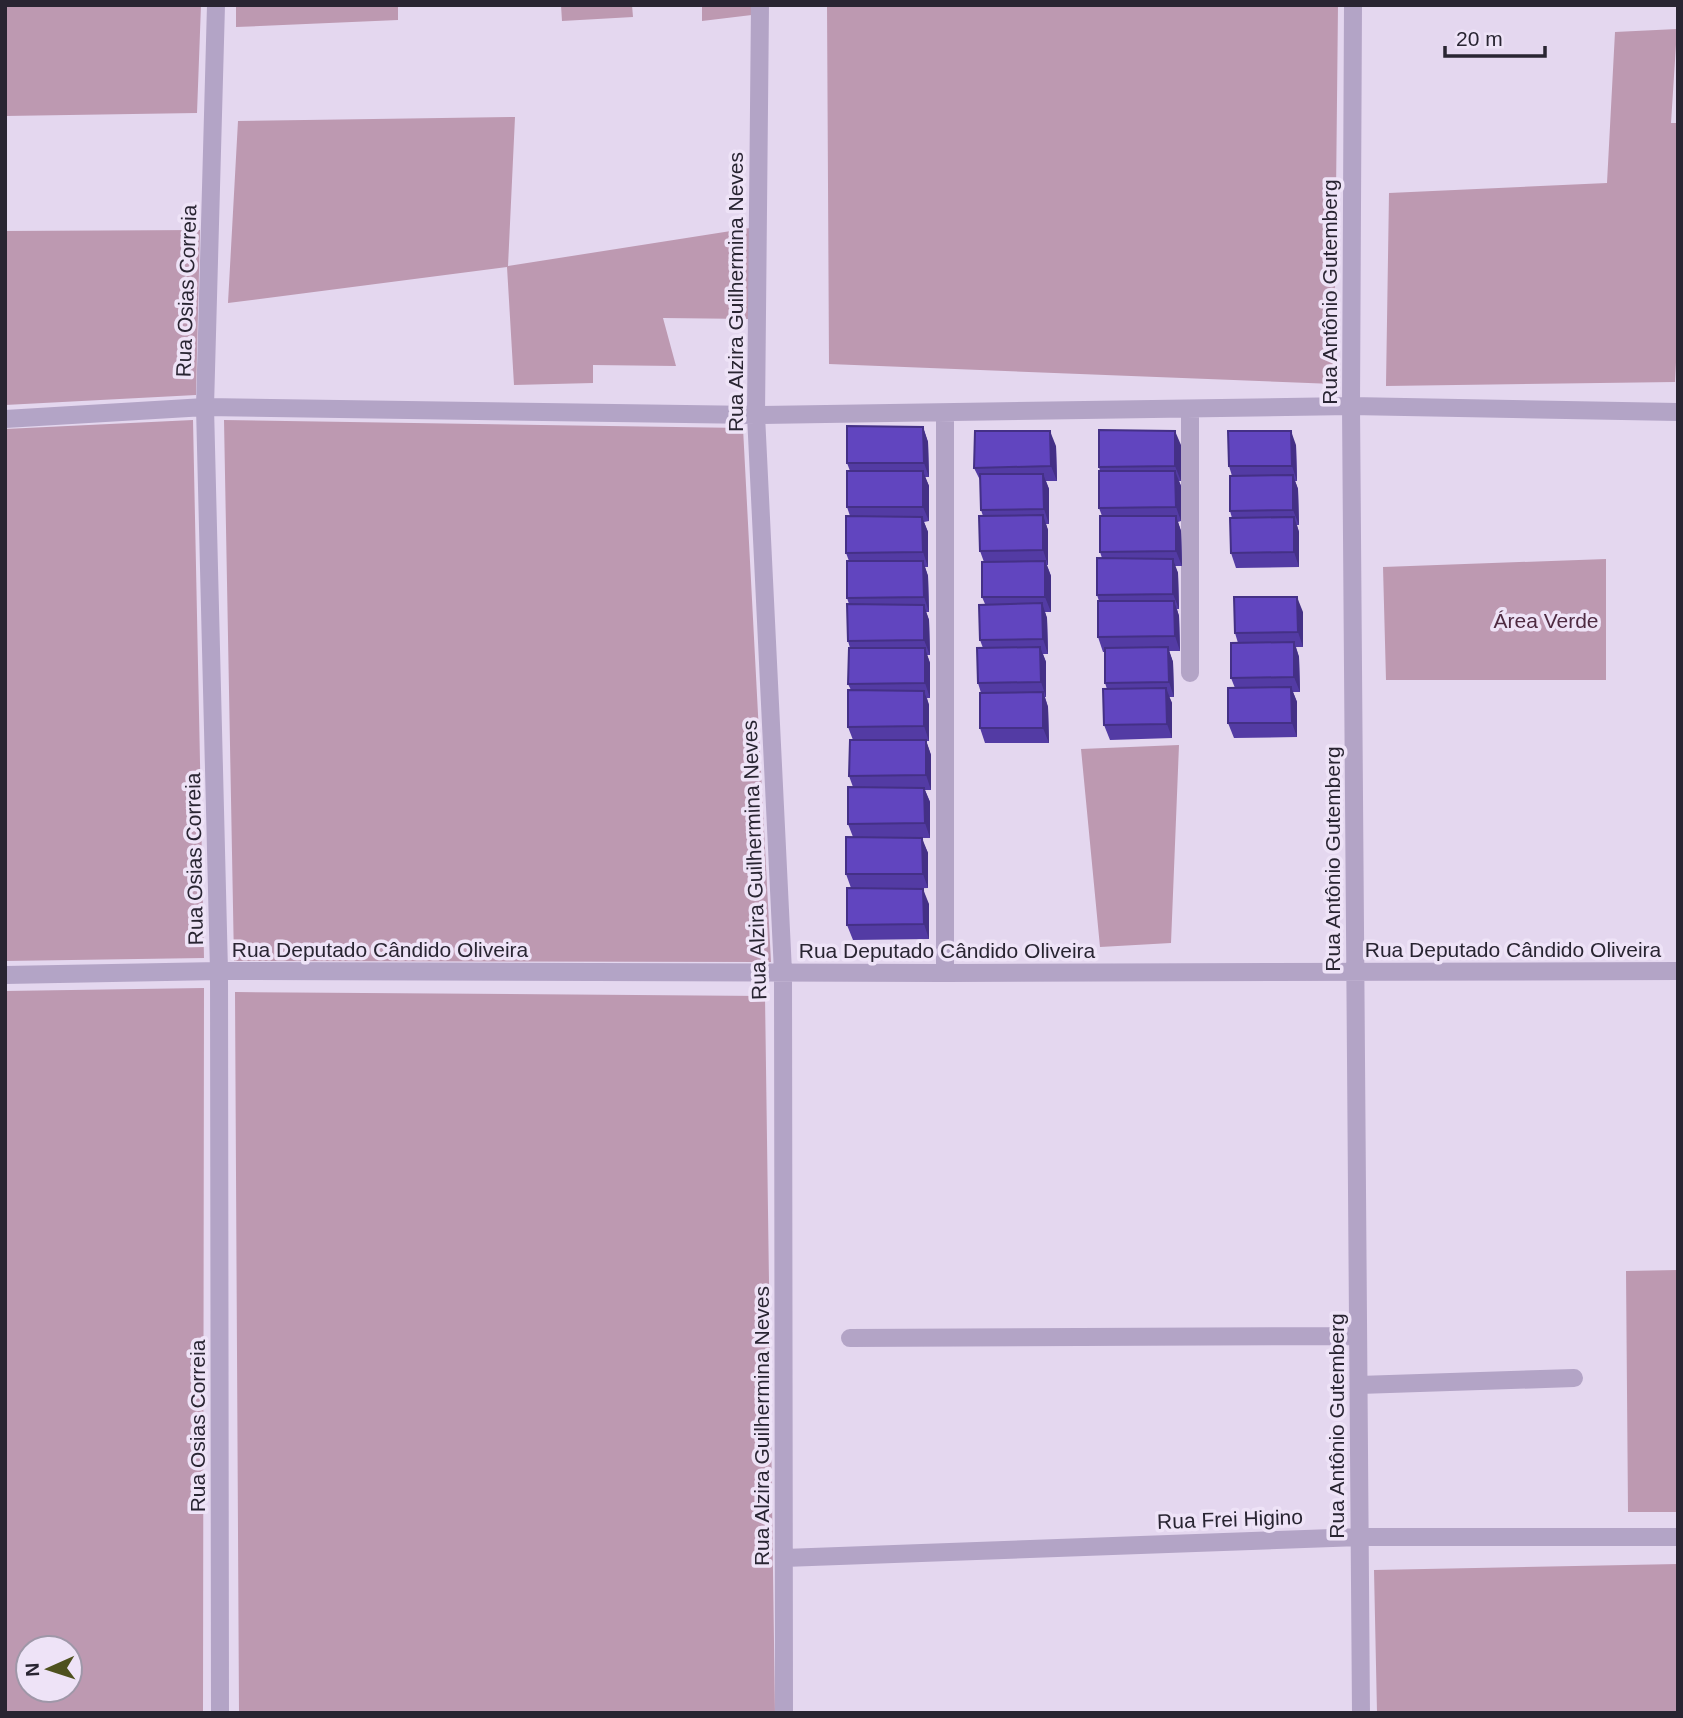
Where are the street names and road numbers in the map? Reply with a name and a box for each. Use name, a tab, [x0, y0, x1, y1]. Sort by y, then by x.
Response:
street label: Rua Alzira Guilhermina Neves	[724, 152, 747, 432]
street label: Rua Antônio Gutemberg	[1318, 179, 1341, 405]
street label: Rua Osias Correia	[171, 204, 201, 378]
street label: Rua Alzira Guilhermina Neves	[738, 720, 770, 1000]
street label: Rua Antônio Gutemberg	[1321, 746, 1344, 972]
street label: Rua Osias Correia	[181, 772, 207, 946]
street label: Rua Deputado Cândido Oliveira	[232, 938, 529, 961]
street label: Rua Deputado Cândido Oliveira	[1365, 938, 1662, 961]
street label: Rua Deputado Cândido Oliveira	[799, 939, 1096, 962]
street label: Rua Alzira Guilhermina Neves	[750, 1286, 773, 1566]
street label: Rua Antônio Gutemberg	[1325, 1313, 1348, 1539]
street label: Rua Osias Correia	[186, 1339, 209, 1512]
street label: Rua Frei Higino	[1157, 1505, 1303, 1533]

